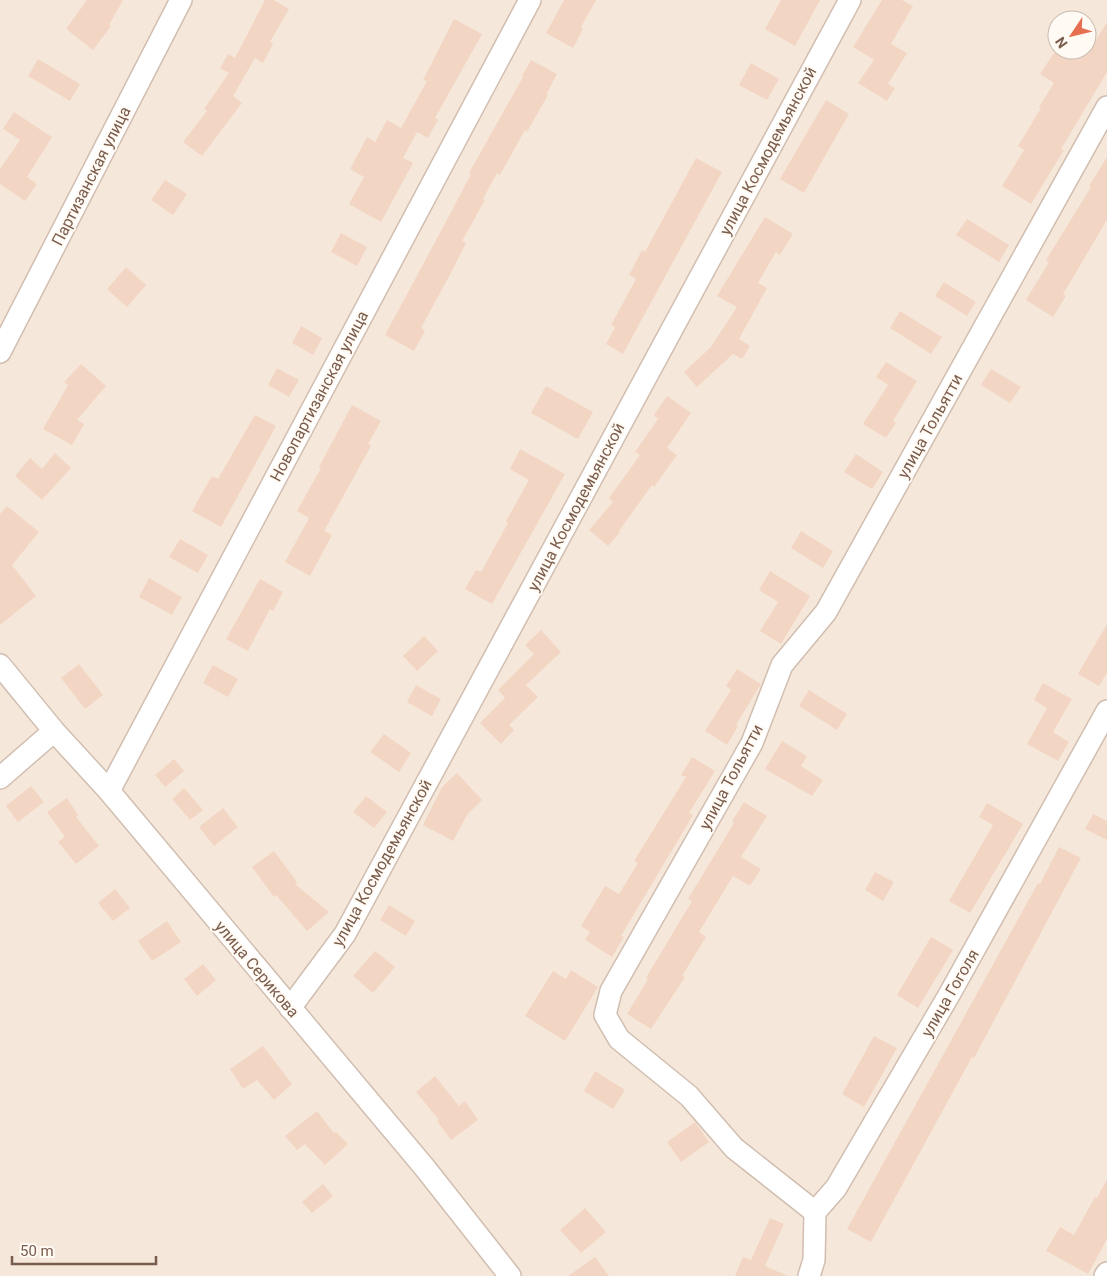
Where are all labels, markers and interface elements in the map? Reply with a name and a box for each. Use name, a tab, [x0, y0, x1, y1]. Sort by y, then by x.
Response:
north arrow	[1047, 10, 1097, 60]
text: N	[1052, 34, 1071, 51]
street label: улица Космодемьянской	[716, 64, 820, 238]
street label: Партизанская улица	[48, 103, 134, 249]
street label: Новопартизанская улица	[266, 307, 372, 485]
street label: улица Тольятти	[893, 370, 967, 482]
street label: улица Космодемьянской	[524, 420, 628, 594]
street label: улица Тольятти	[695, 721, 767, 833]
street label: улица Космодемьянской	[328, 776, 436, 950]
street label: улица Серикова	[211, 917, 303, 1021]
street label: улица Гоголя	[917, 946, 983, 1040]
scale bar	[12, 1234, 156, 1266]
text: 50 m	[20, 1242, 54, 1260]

